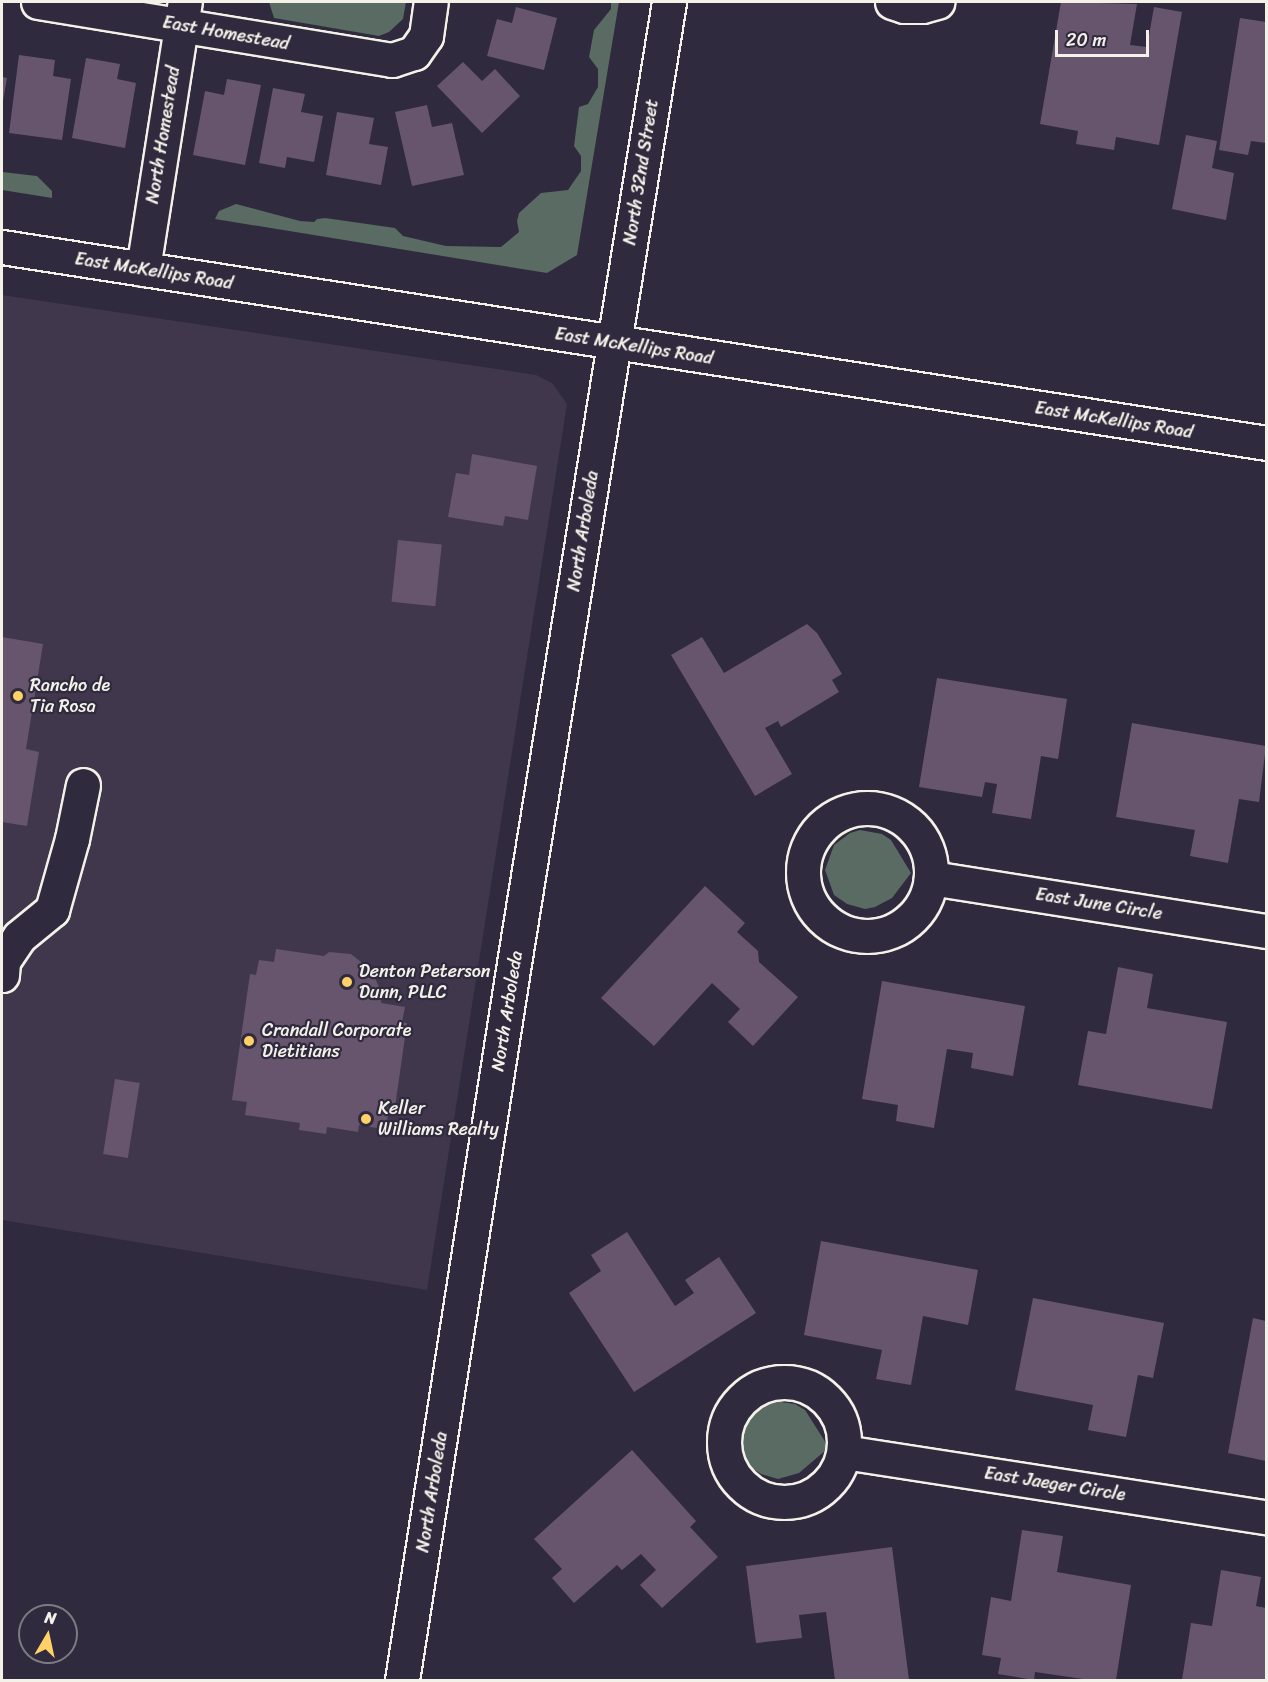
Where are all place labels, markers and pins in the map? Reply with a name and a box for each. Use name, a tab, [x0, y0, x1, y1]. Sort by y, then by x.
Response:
place label: Rancho de Tia Rosa	[30, 675, 111, 718]
marker: Rancho de Tia Rosa	[11, 689, 25, 703]
place label: Denton Peterson Dunn, PLLC	[359, 961, 491, 1004]
marker: Denton Peterson Dunn, PLLC	[340, 975, 354, 989]
place label: Crandall Corporate Dietitians	[262, 1020, 413, 1062]
marker: Crandall Corporate Dietitians	[240, 1032, 258, 1050]
place label: Keller Williams Realty	[378, 1098, 499, 1140]
marker: Keller Williams Realty	[359, 1112, 373, 1126]

